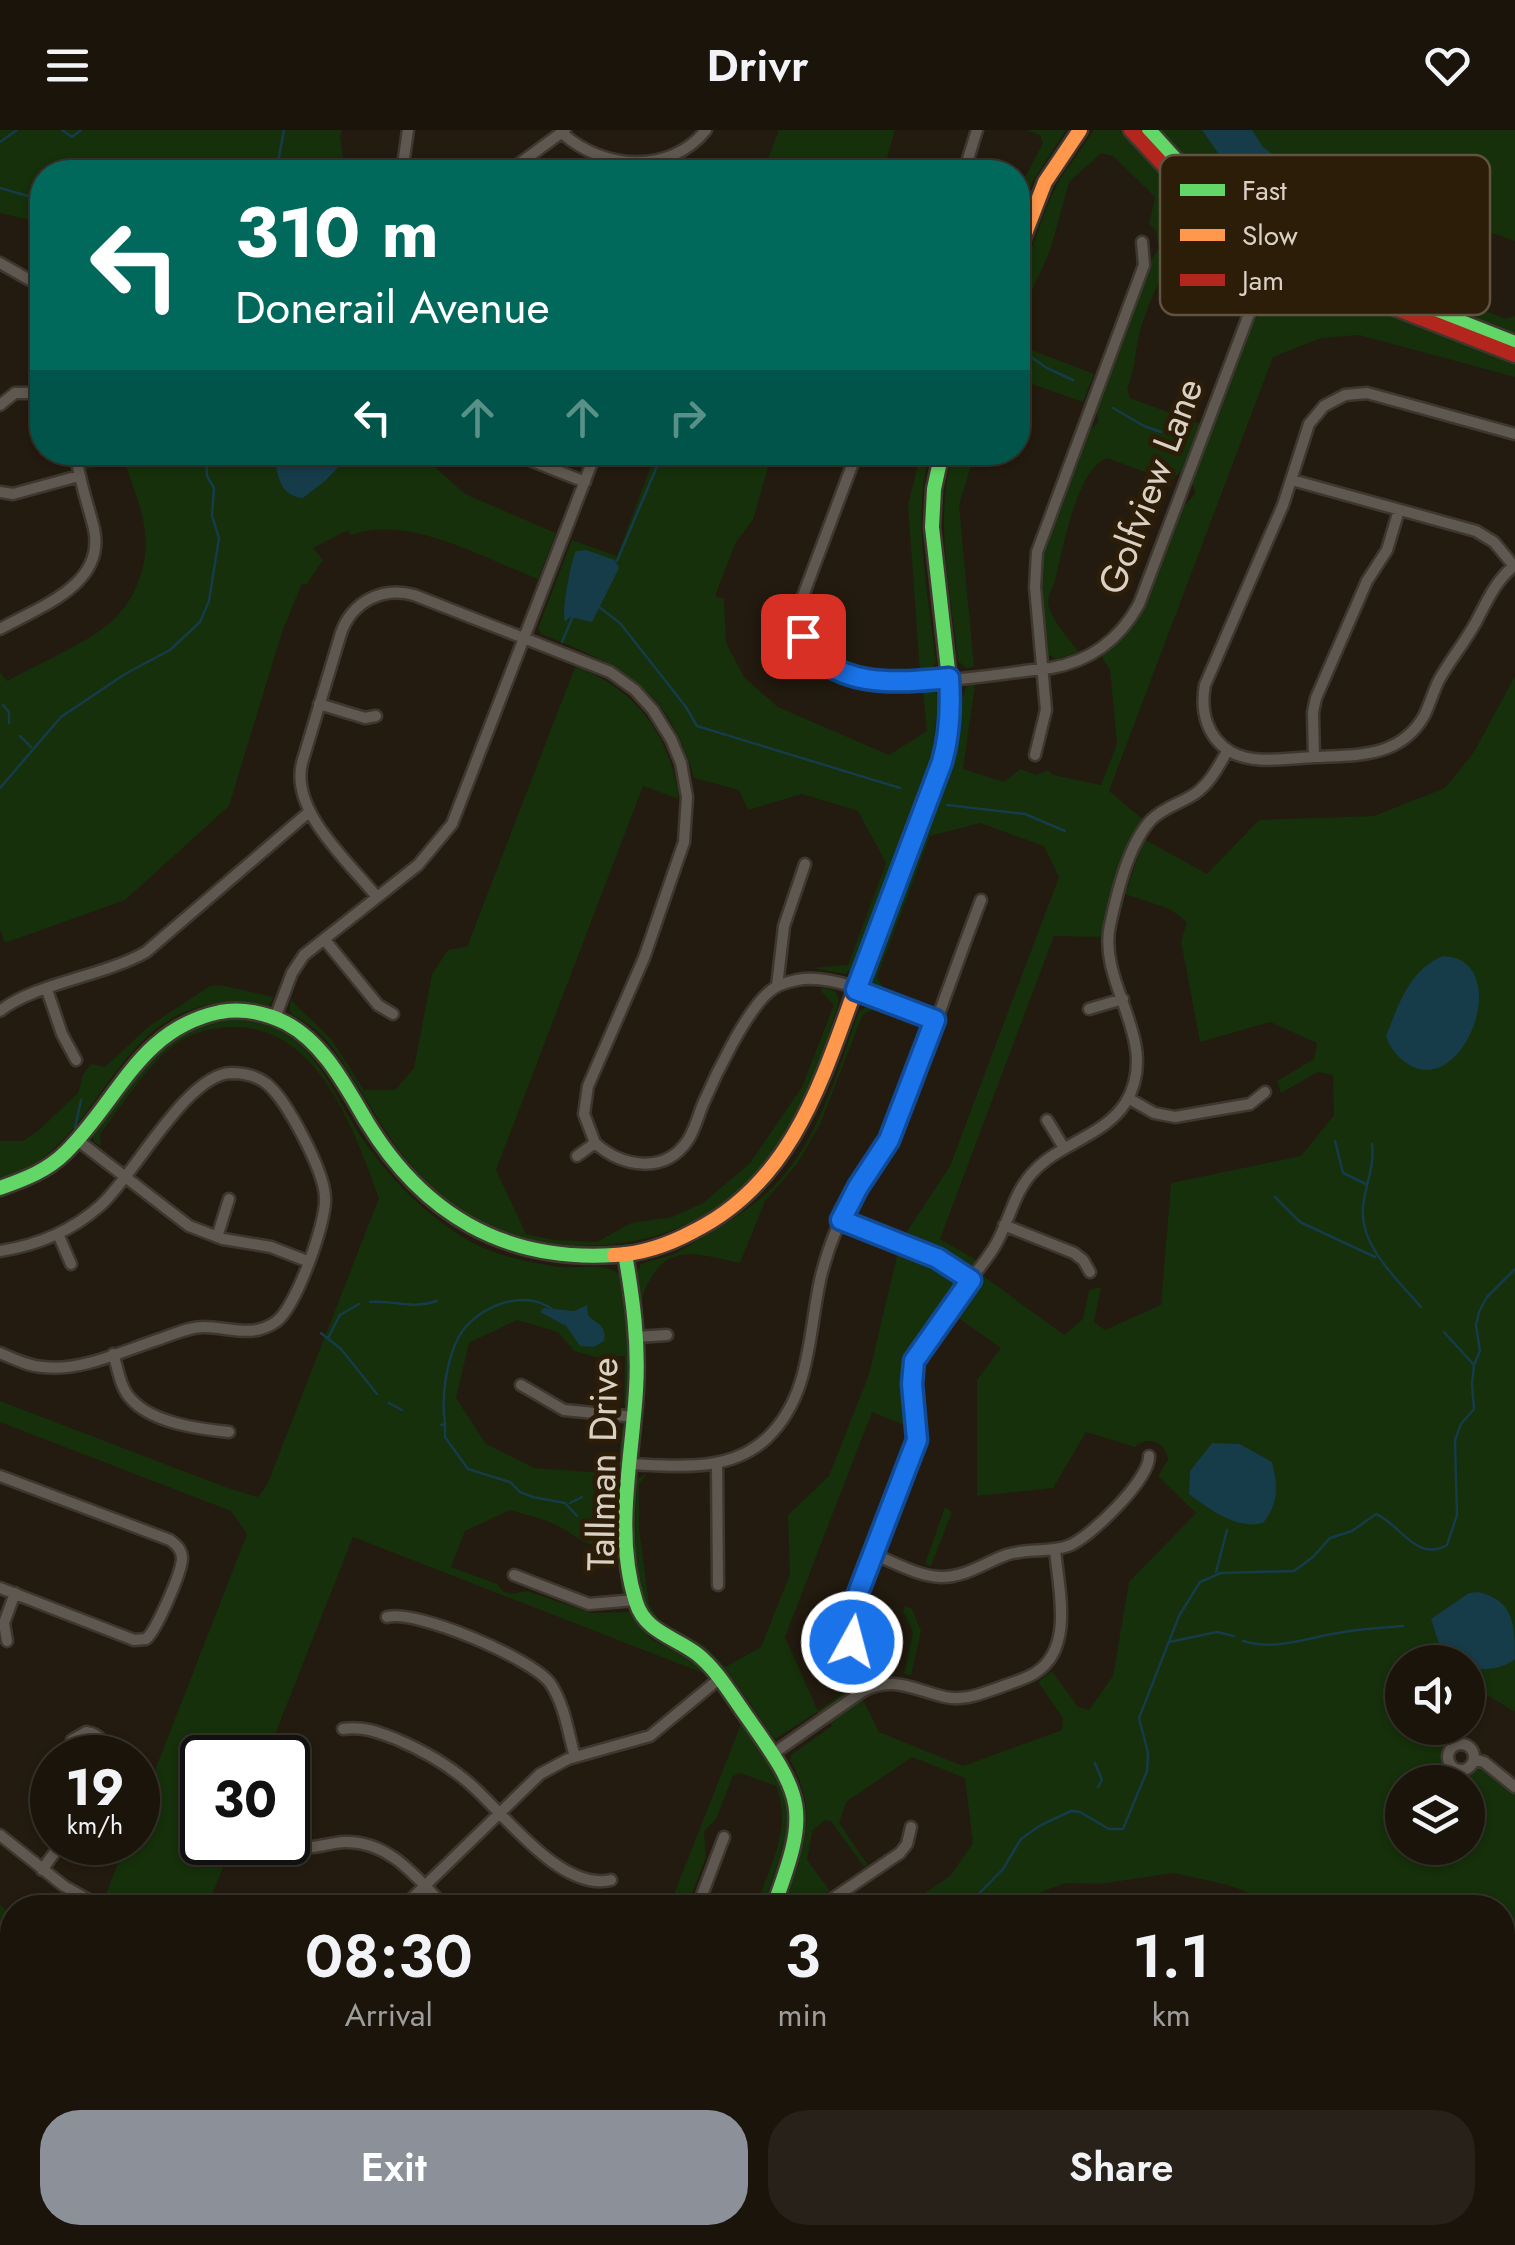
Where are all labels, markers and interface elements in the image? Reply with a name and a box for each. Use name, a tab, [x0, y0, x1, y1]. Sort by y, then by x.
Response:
text: Drivr	[706, 33, 809, 98]
icon: menu	[40, 38, 95, 93]
icon: heart	[1420, 38, 1475, 93]
legend	[1160, 155, 1490, 315]
text: Fast	[1242, 170, 1287, 211]
text: 310 m	[235, 182, 439, 283]
icon: left	[70, 200, 200, 330]
text: Slow	[1242, 215, 1298, 256]
text: Jam	[1238, 260, 1284, 301]
text: Donerail Avenue	[235, 275, 550, 340]
street label: Golfview Lane	[1084, 370, 1216, 602]
icon: left	[345, 390, 400, 445]
icon: ahead	[450, 390, 505, 445]
icon: ahead	[555, 390, 610, 445]
icon: right	[660, 390, 715, 445]
pin	[761, 594, 846, 679]
icon: arrive	[776, 609, 831, 664]
street label: Tallman Drive	[573, 1357, 631, 1571]
position arrow	[800, 1590, 904, 1694]
map controls	[1385, 1645, 1485, 1865]
button: sound	[1385, 1645, 1485, 1745]
speed limit sign: 30	[180, 1735, 310, 1865]
text: 19	[66, 1751, 124, 1824]
button: layers	[1385, 1765, 1485, 1865]
text: km/h	[67, 1807, 123, 1843]
text: 08:30	[305, 1913, 473, 2000]
text: 3	[785, 1913, 820, 2000]
text: 1.1	[1132, 1913, 1210, 2000]
text: Arrival	[345, 1992, 433, 2038]
text: min	[778, 1992, 828, 2038]
text: km	[1152, 1992, 1191, 2038]
button: Exit	[40, 2110, 748, 2225]
button: Share	[768, 2110, 1475, 2225]

